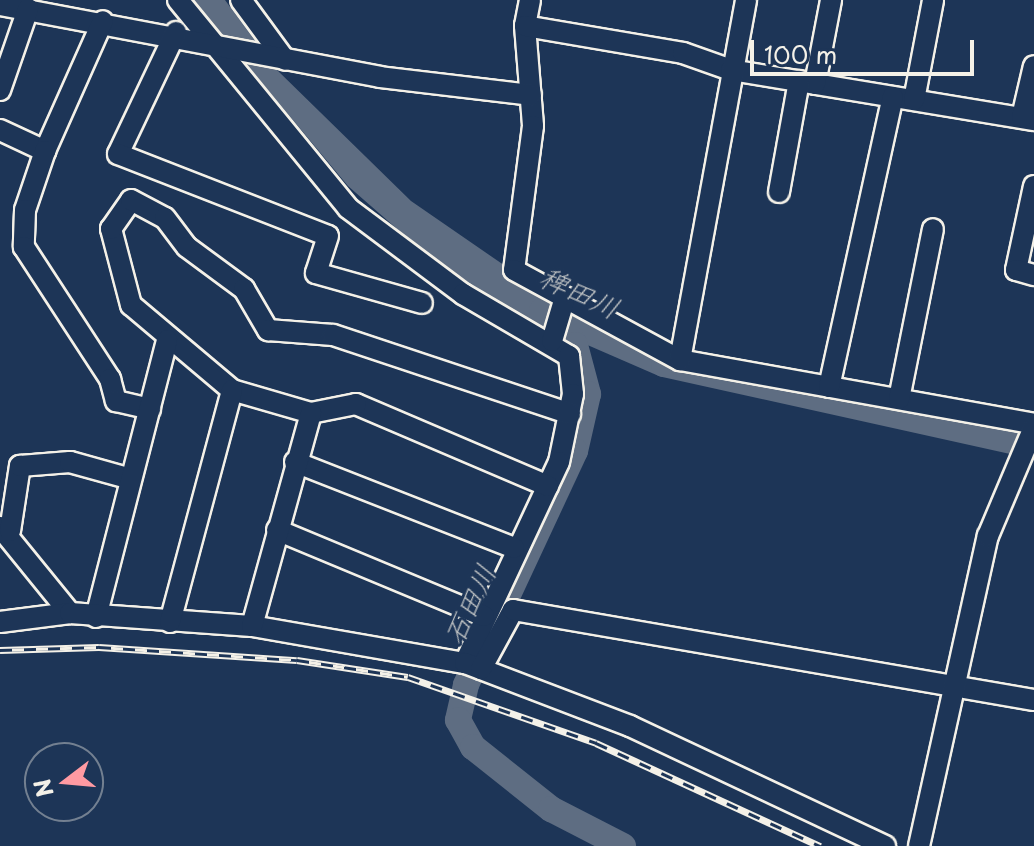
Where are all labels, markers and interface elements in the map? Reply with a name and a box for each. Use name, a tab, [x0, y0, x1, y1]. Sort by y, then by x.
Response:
scale bar	[754, 24, 978, 74]
text: 100 m	[764, 36, 837, 72]
water label: 稗田川	[535, 259, 625, 325]
water label: 石田川	[436, 559, 502, 649]
north arrow	[24, 742, 104, 822]
text: N	[24, 775, 61, 801]

